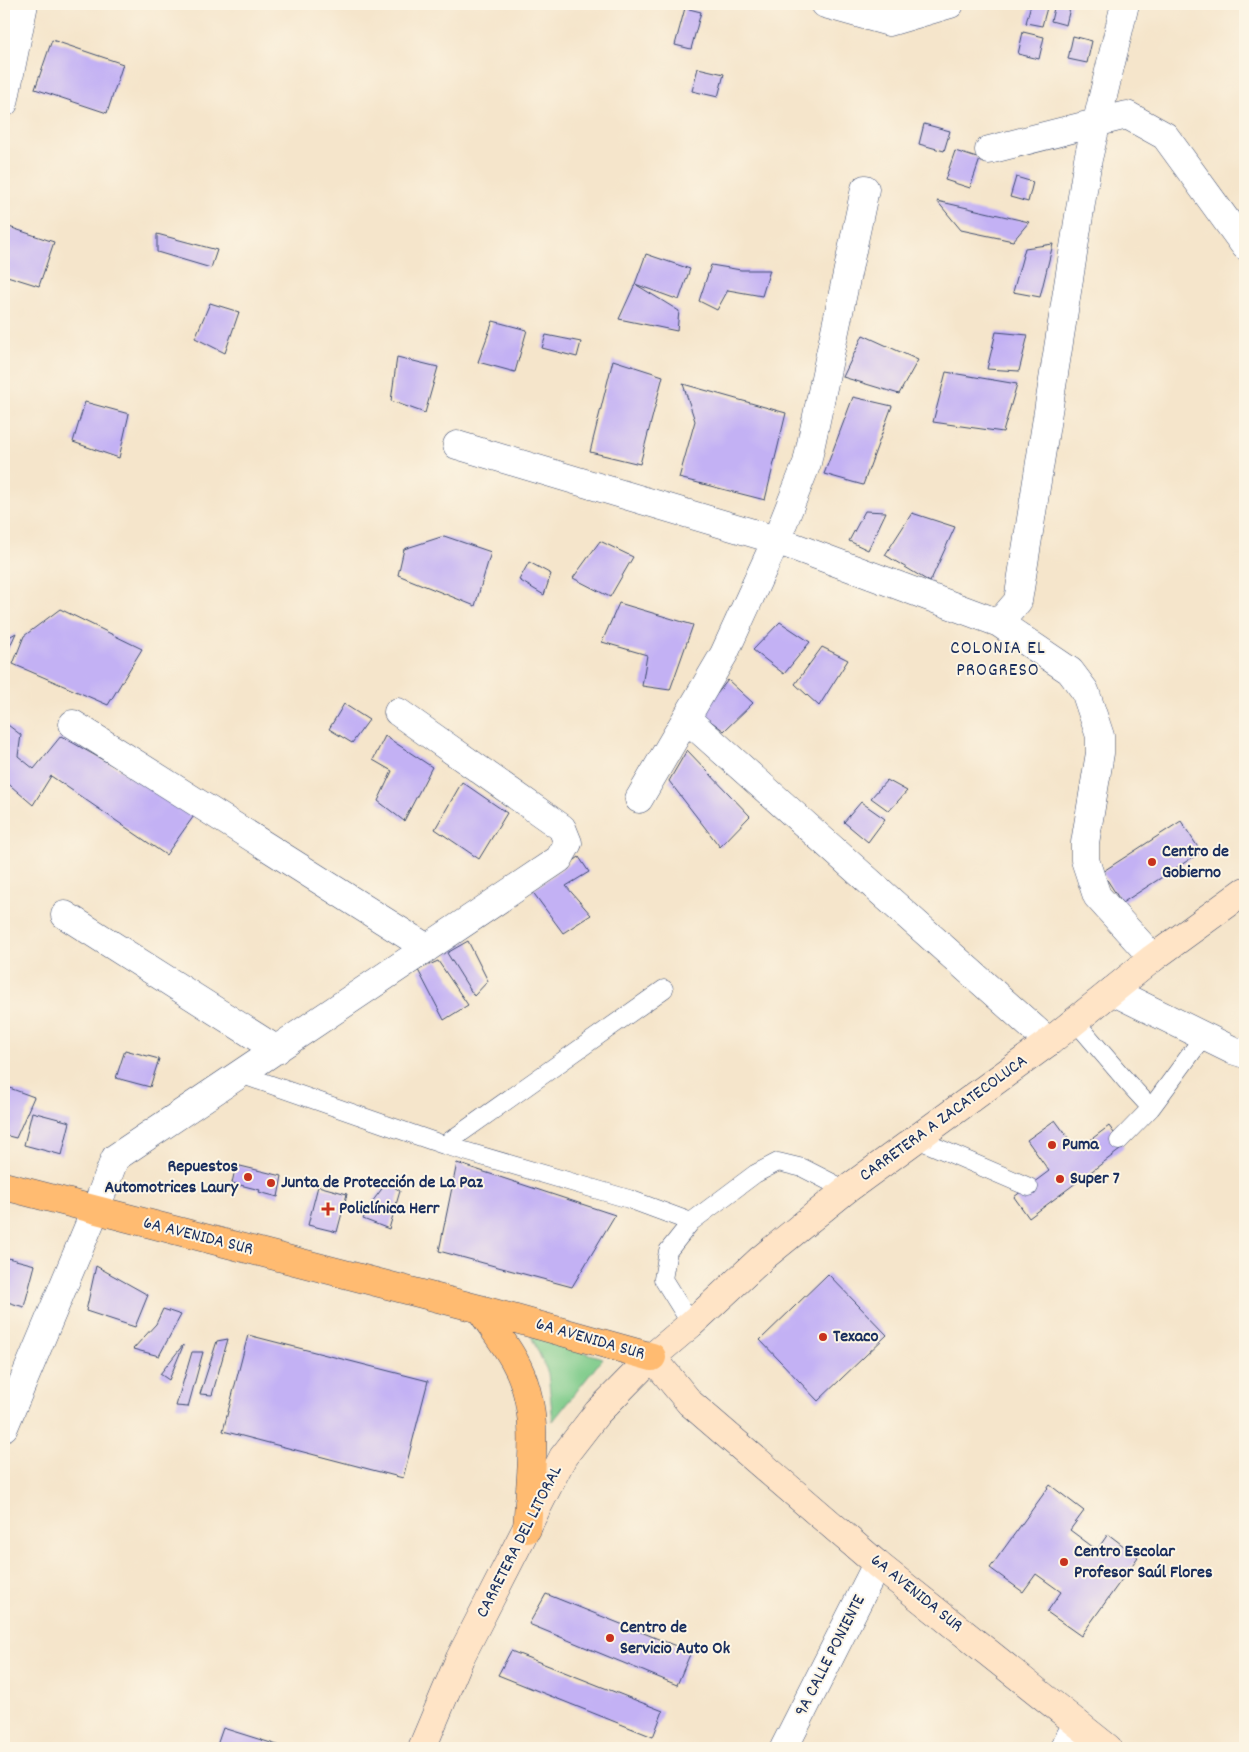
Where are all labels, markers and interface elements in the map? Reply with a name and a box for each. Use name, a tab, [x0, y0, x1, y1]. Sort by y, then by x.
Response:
district label: COLONIA EL PROGRESO	[950, 636, 1046, 685]
place label: Centro de Gobierno	[1162, 840, 1229, 886]
marker: Centro de Gobierno	[1146, 856, 1158, 868]
street label: CARRETERA A ZACATECOLUCA	[855, 1049, 1033, 1189]
place label: Puma	[1062, 1133, 1099, 1158]
marker: Puma	[1046, 1139, 1058, 1151]
place label: Repuestos Automotrices Laury	[104, 1155, 239, 1201]
place label: Super 7	[1070, 1167, 1120, 1192]
marker: Repuestos Automotrices Laury	[242, 1171, 254, 1183]
place label: Junta de Protección de La Paz	[281, 1171, 483, 1196]
marker: Super 7	[1054, 1173, 1066, 1185]
marker: Junta de Protección de La Paz	[265, 1177, 277, 1189]
place label: Policlínica Herr	[339, 1197, 440, 1222]
marker: Policlínica Herr	[321, 1202, 335, 1216]
street label: 6A AVENIDA SUR	[140, 1211, 256, 1263]
street label: 6A AVENIDA SUR	[532, 1312, 648, 1368]
place label: Texaco	[833, 1325, 879, 1350]
marker: Texaco	[817, 1331, 829, 1343]
street label: CARRETERA DEL LITORAL	[471, 1461, 570, 1622]
place label: Centro Escolar Profesor Saúl Flores	[1074, 1540, 1213, 1586]
street label: 6A AVENIDA SUR	[864, 1549, 968, 1639]
marker: Centro Escolar Profesor Saúl Flores	[1058, 1556, 1070, 1568]
street label: 9A CALLE PONIENTE	[790, 1591, 872, 1721]
place label: Centro de Servicio Auto Ok	[620, 1616, 731, 1662]
marker: Centro de Servicio Auto Ok	[604, 1632, 616, 1644]

